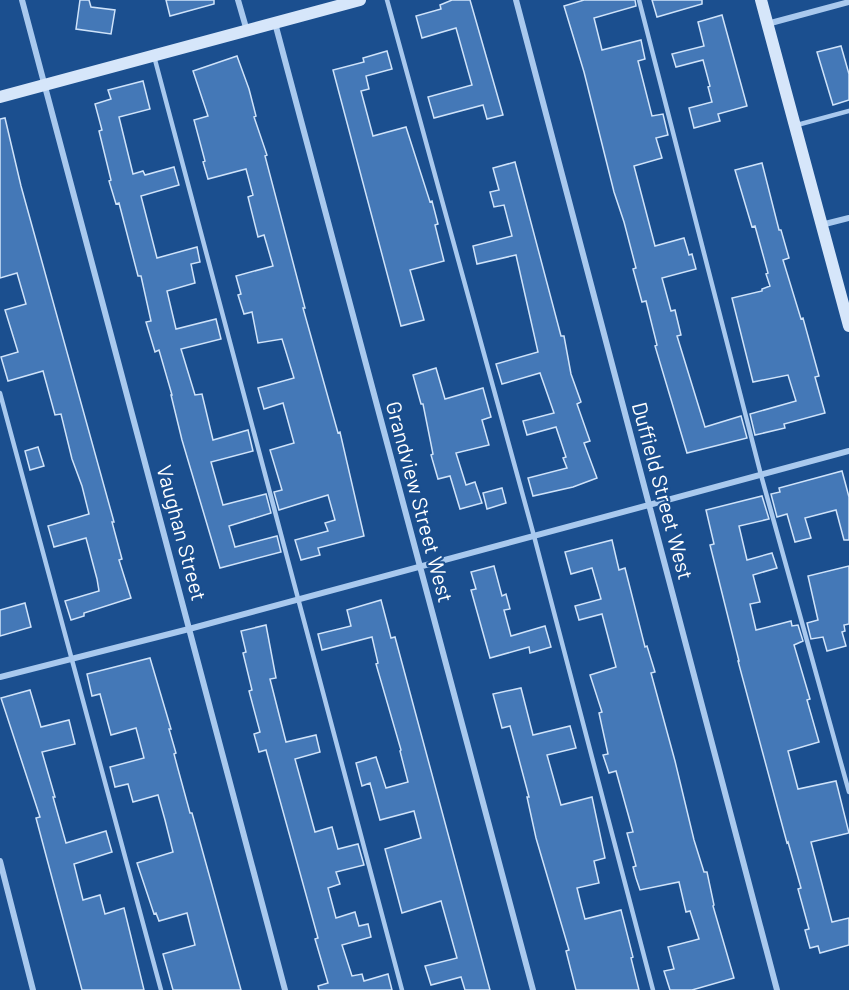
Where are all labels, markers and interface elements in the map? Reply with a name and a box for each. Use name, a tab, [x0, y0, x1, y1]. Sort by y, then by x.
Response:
street label: Grandview Street West	[382, 398, 459, 605]
street label: Duffield Street West	[628, 399, 699, 582]
street label: Vaughan Street	[152, 462, 213, 603]

